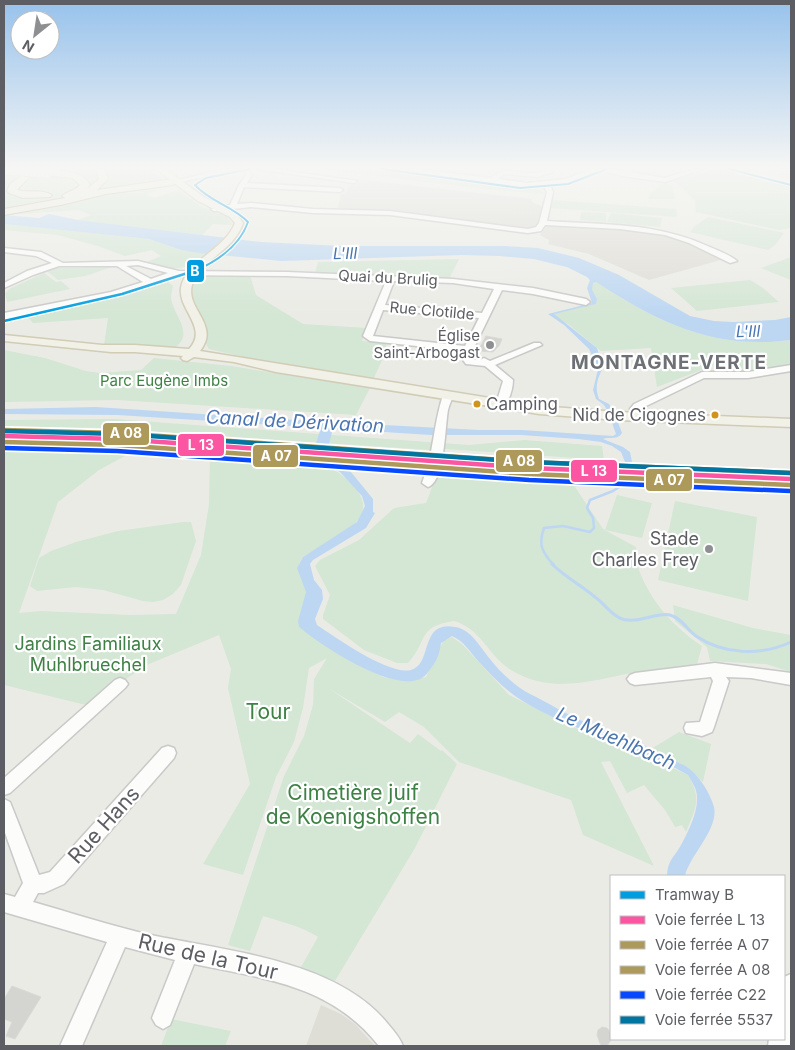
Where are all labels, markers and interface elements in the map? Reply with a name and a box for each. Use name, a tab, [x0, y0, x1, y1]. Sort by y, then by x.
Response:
north arrow	[10, 10, 60, 60]
text: N	[19, 37, 37, 57]
water label: L'Ill	[333, 243, 358, 263]
line badge: B	[186, 259, 205, 283]
text: B	[190, 262, 200, 279]
street label: Quai du Brulig	[338, 265, 438, 290]
street label: Rue Clotilde	[389, 297, 475, 324]
water label: L'Ill	[736, 321, 761, 341]
place label: Église Saint-Arbogast	[374, 326, 480, 362]
marker: Église Saint-Arbogast	[484, 339, 496, 351]
district label: MONTAGNE-VERTE	[571, 351, 767, 374]
park label: Parc Eugène Imbs	[100, 371, 228, 390]
place label: Camping	[486, 394, 558, 414]
marker: Camping	[472, 399, 482, 409]
water label: Canal de Dérivation	[205, 405, 385, 438]
place label: Nid de Cigognes	[572, 405, 706, 425]
marker: Nid de Cigognes	[710, 410, 720, 420]
line badge: A 08	[102, 422, 150, 446]
text: A 08	[110, 424, 142, 441]
line badge: L 13	[177, 433, 225, 457]
text: L 13	[188, 436, 214, 453]
line badge: A 07	[252, 444, 299, 468]
text: A 07	[260, 447, 292, 464]
line badge: A 08	[495, 449, 543, 473]
text: A 08	[503, 452, 535, 469]
line badge: L 13	[570, 459, 618, 483]
text: L 13	[581, 462, 607, 479]
line badge: A 07	[645, 468, 693, 492]
text: A 07	[653, 471, 685, 488]
place label: Stade Charles Frey	[592, 528, 699, 570]
marker: Stade Charles Frey	[703, 543, 715, 555]
park label: Jardins Familiaux Muhlbruechel	[14, 633, 162, 675]
park label: Tour	[246, 699, 291, 724]
water label: Le Muehlbach	[553, 702, 679, 775]
park label: Cimetière juif de Koenigshoffen	[266, 780, 440, 829]
street label: Rue Hans	[63, 781, 145, 868]
legend	[610, 875, 785, 1040]
text: Tramway B	[655, 885, 734, 904]
text: Voie ferrée L 13	[655, 910, 765, 929]
street label: Rue de la Tour	[136, 928, 281, 985]
text: Voie ferrée A 07	[655, 935, 769, 954]
text: Voie ferrée A 08	[655, 960, 770, 979]
text: Voie ferrée C22	[655, 985, 766, 1004]
text: Voie ferrée 5537	[655, 1010, 773, 1029]

